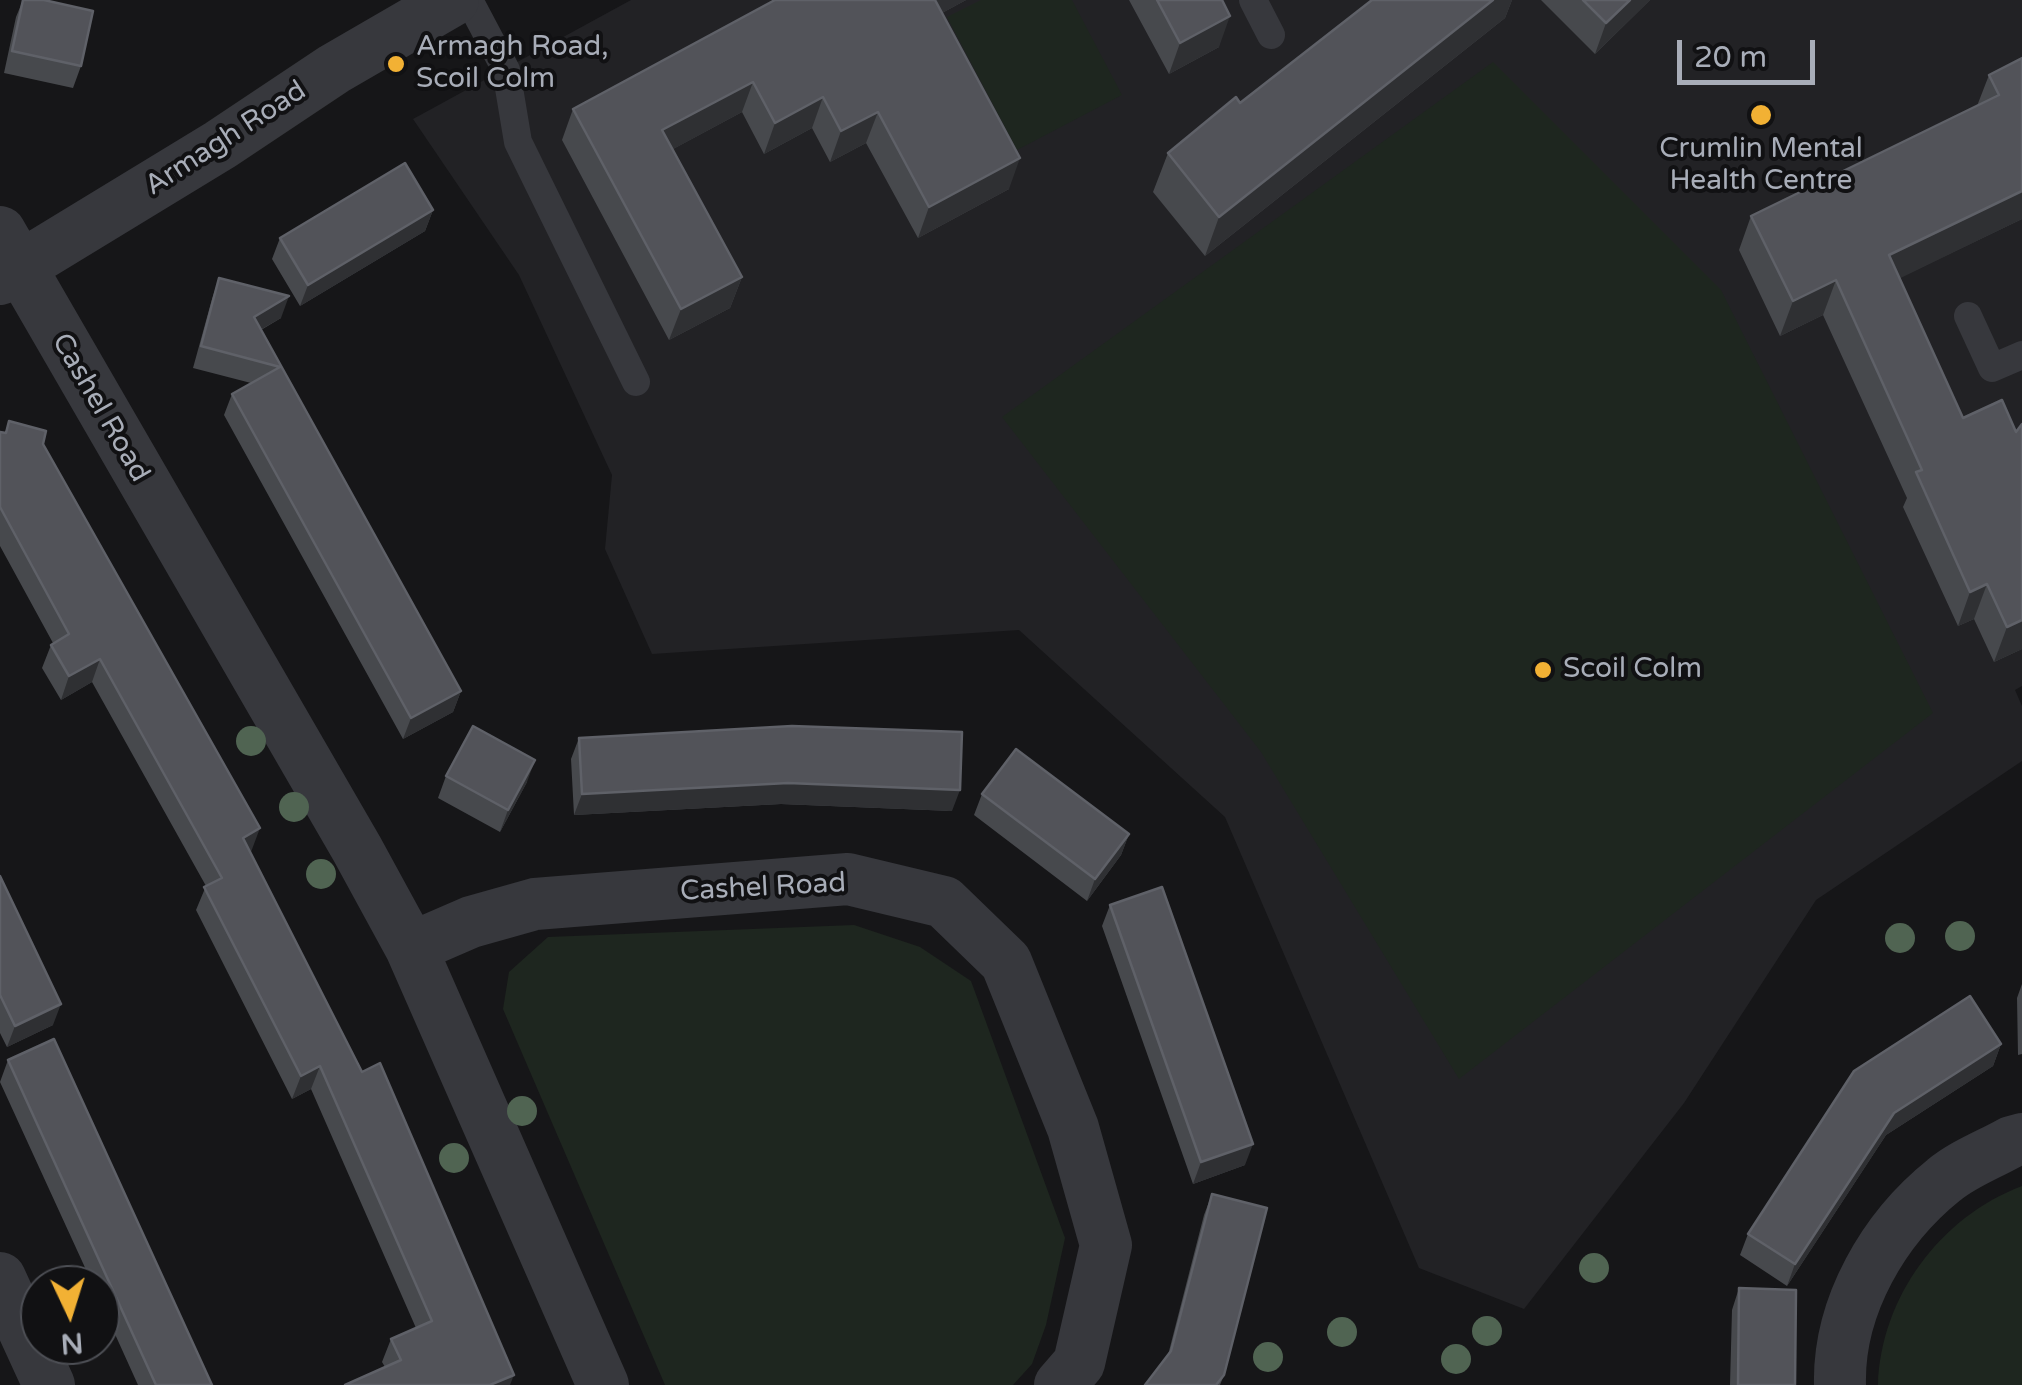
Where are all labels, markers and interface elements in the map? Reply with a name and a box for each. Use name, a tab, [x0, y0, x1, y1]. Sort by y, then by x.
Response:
scale bar	[1682, 20, 1820, 82]
place label: Armagh Road, Scoil Colm	[416, 31, 609, 97]
text: 20 m	[1694, 39, 1767, 76]
marker: Armagh Road, Scoil Colm	[385, 53, 407, 75]
street label: Armagh Road	[139, 74, 313, 204]
marker: Crumlin Mental Health Centre	[1748, 102, 1774, 128]
place label: Crumlin Mental Health Centre	[1659, 133, 1863, 199]
street label: Cashel Road	[44, 328, 156, 488]
place label: Scoil Colm	[1563, 653, 1702, 687]
marker: Scoil Colm	[1532, 659, 1554, 681]
street label: Cashel Road	[679, 867, 847, 909]
north arrow	[20, 1265, 120, 1365]
text: N	[60, 1325, 84, 1361]

